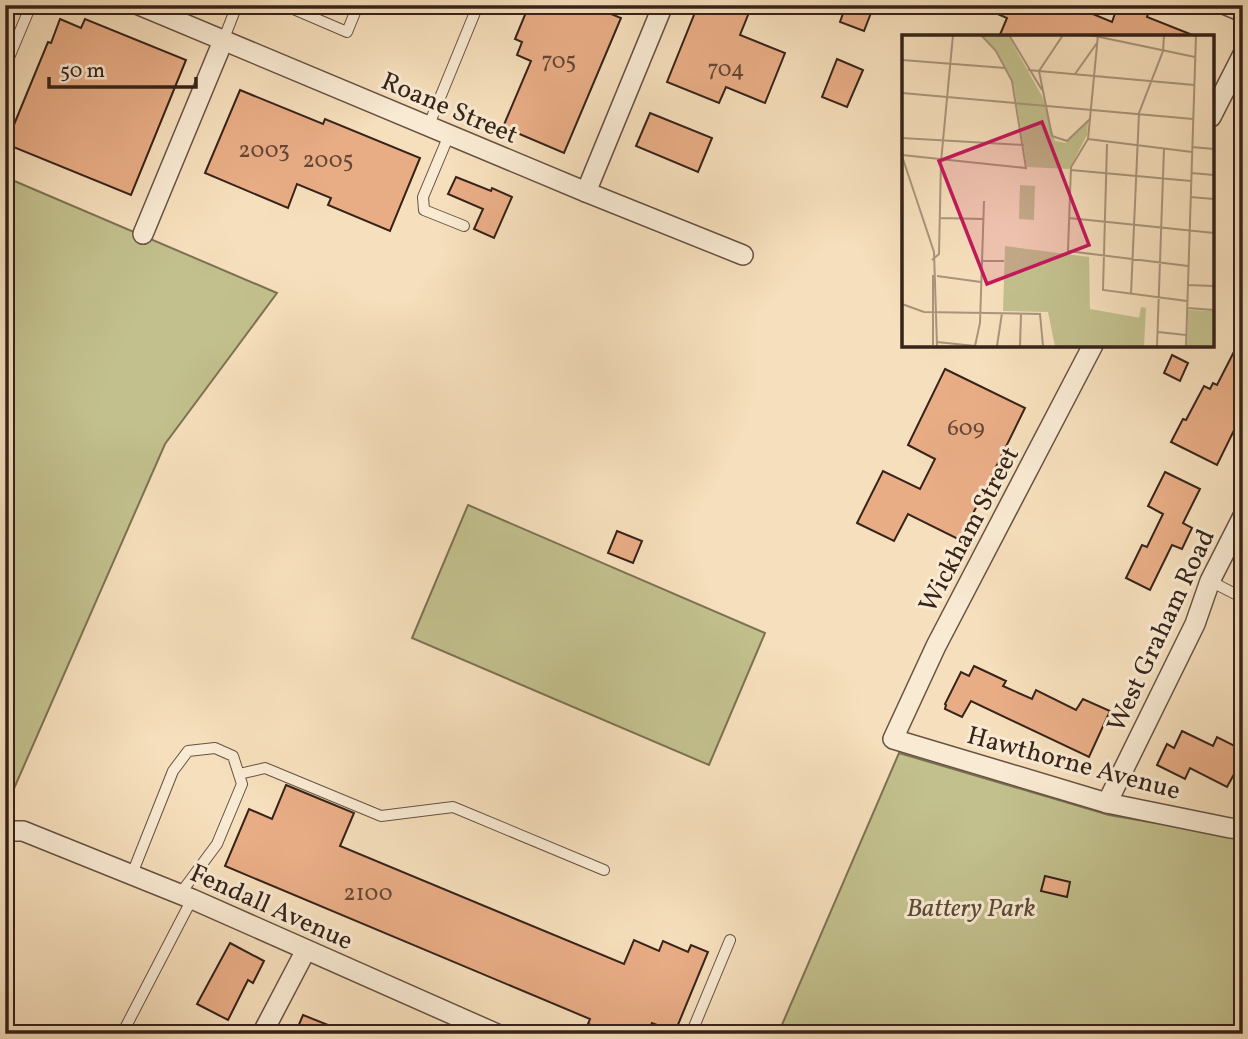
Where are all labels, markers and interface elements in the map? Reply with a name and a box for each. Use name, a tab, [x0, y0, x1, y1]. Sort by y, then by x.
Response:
inset map	[902, 35, 1213, 346]
scale bar	[49, 46, 196, 90]
house number: 705	[542, 46, 576, 78]
house number: 704	[707, 54, 745, 86]
text: 50 m	[60, 57, 105, 86]
street label: Roane Street	[375, 64, 523, 154]
house number: 2003	[238, 135, 290, 167]
house number: 2005	[302, 145, 354, 177]
house number: 609	[947, 413, 985, 445]
street label: Wickham Street	[911, 441, 1029, 619]
street label: West Graham Road	[1099, 524, 1225, 738]
street label: Hawthorne Avenue	[963, 718, 1184, 810]
street label: Fendall Avenue	[184, 856, 358, 960]
house number: 2100	[343, 878, 393, 910]
park label: Battery Park	[906, 891, 1036, 927]

